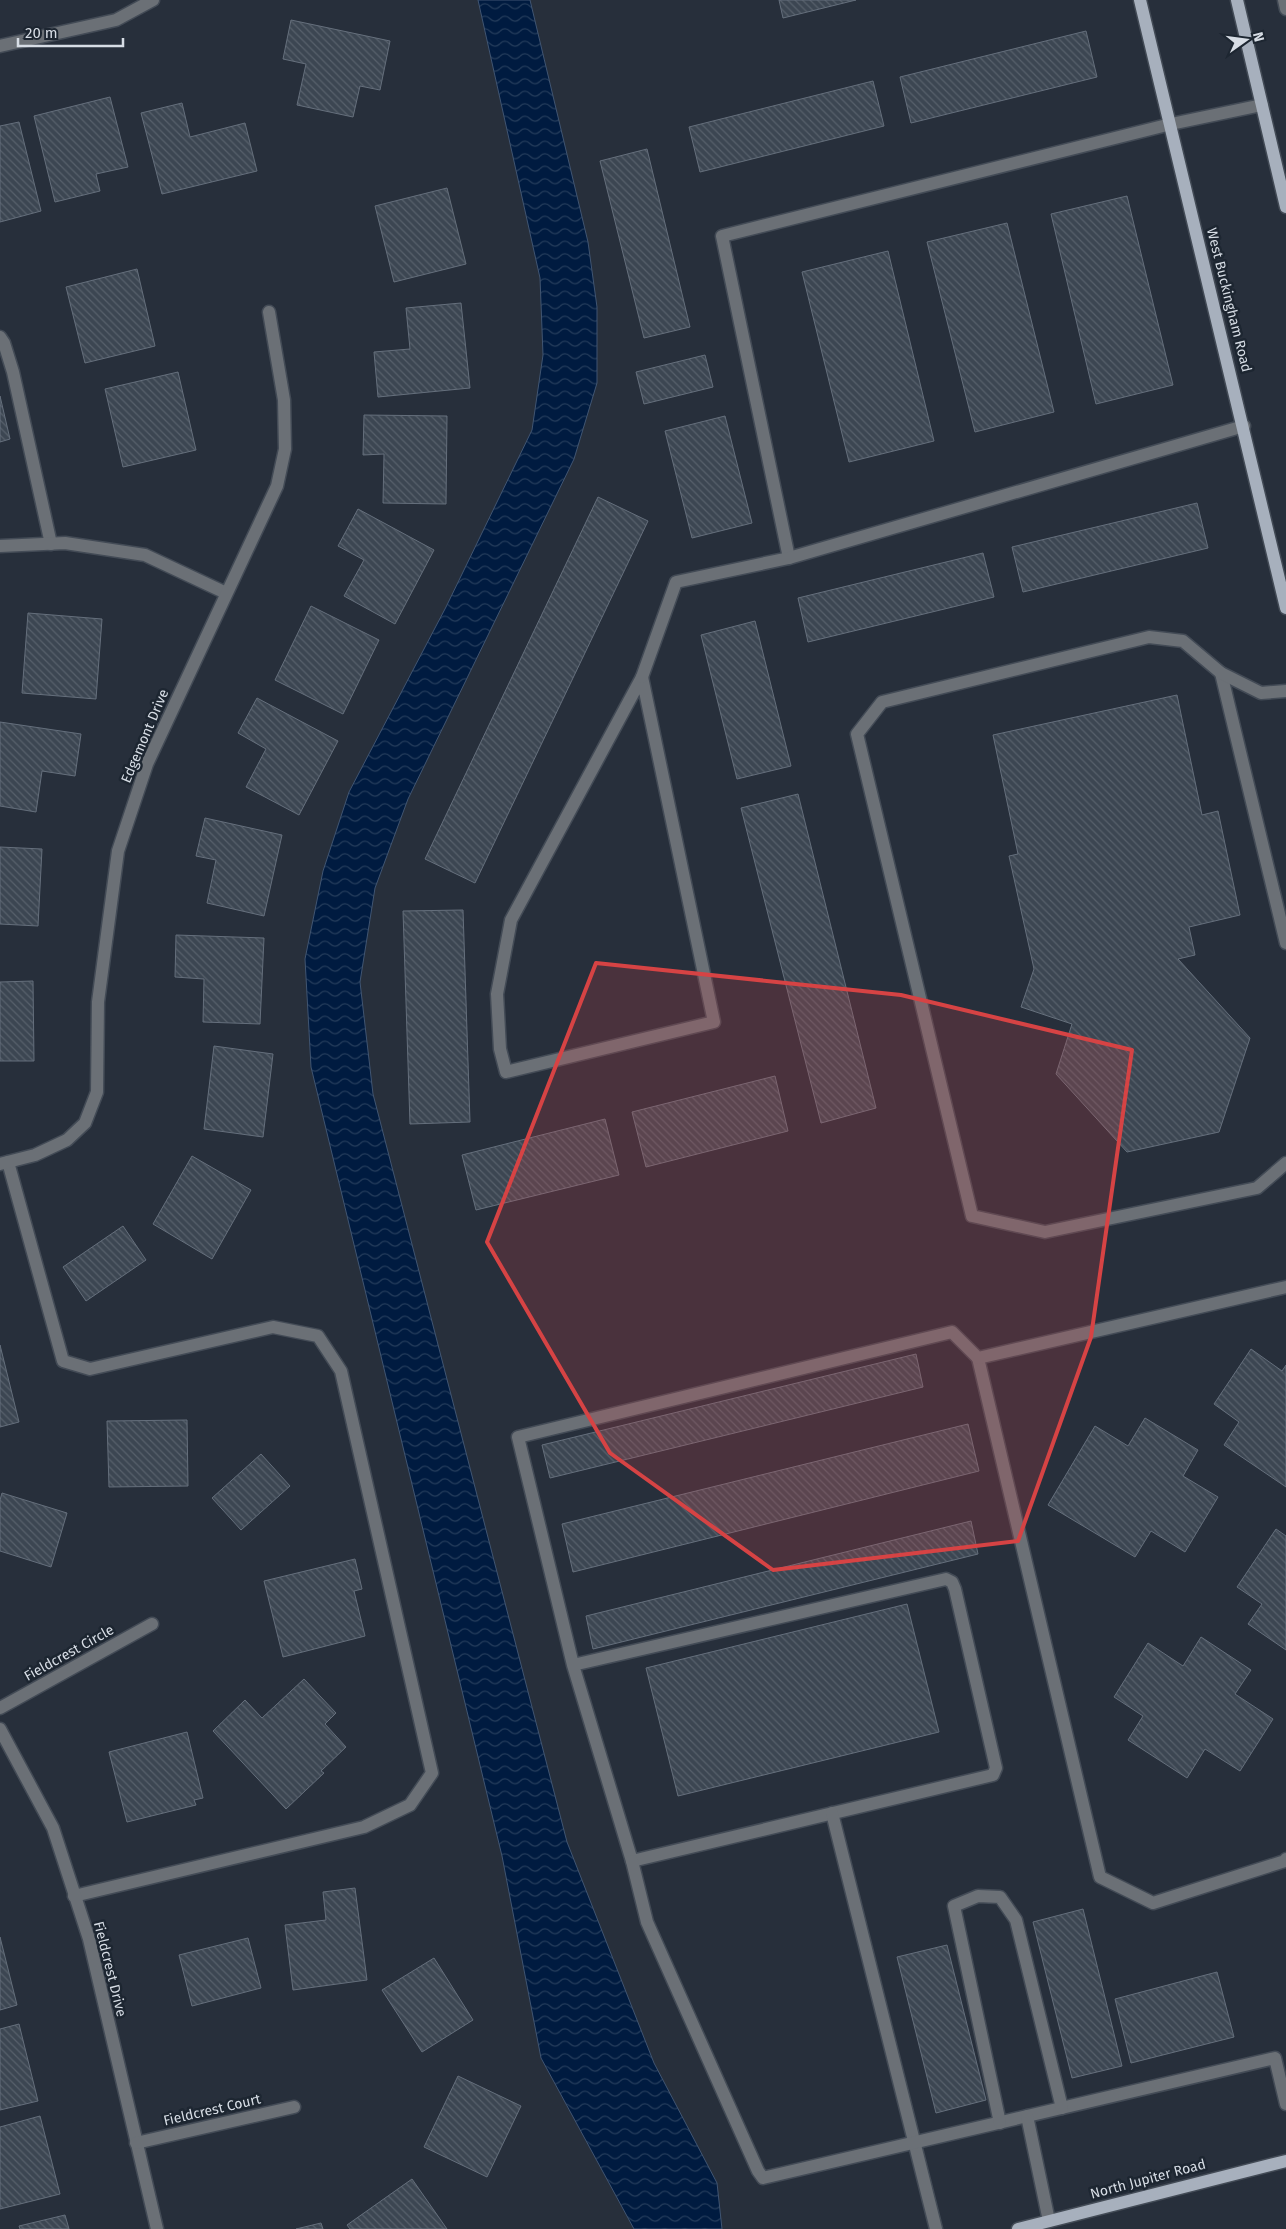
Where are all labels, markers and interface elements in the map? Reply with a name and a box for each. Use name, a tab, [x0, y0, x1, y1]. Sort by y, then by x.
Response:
scale bar	[18, 15, 122, 47]
north arrow	[1221, 15, 1271, 65]
text: 20 m	[25, 24, 58, 42]
text: N	[1249, 30, 1268, 44]
street label: West Buckingham Road	[1203, 226, 1255, 374]
street label: Edgemont Drive	[118, 687, 172, 785]
street label: Fieldcrest Circle	[21, 1621, 117, 1685]
street label: Fieldcrest Drive	[90, 1919, 130, 2019]
street label: Fieldcrest Court	[162, 2090, 263, 2129]
street label: North Jupiter Road	[1088, 2155, 1208, 2203]

